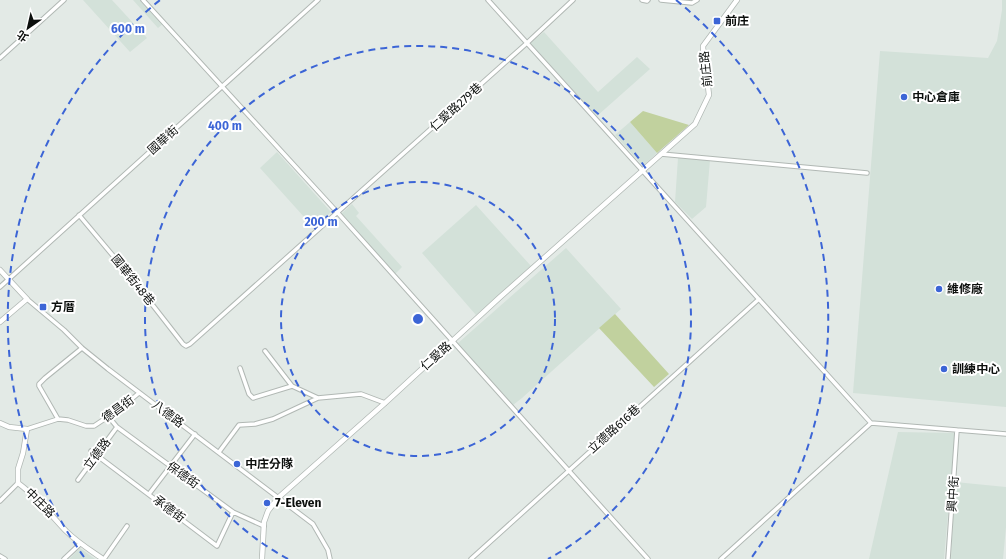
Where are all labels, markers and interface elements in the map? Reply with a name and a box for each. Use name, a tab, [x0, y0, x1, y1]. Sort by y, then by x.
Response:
north arrow	[8, 8, 48, 48]
place label: 前庄	[725, 14, 749, 28]
marker: 前庄	[712, 16, 722, 26]
text: 600 m	[111, 22, 145, 36]
text: 北	[14, 27, 31, 44]
street label: 前庄路	[697, 50, 715, 88]
street label: 仁愛路279巷	[427, 80, 485, 134]
place label: 中心倉庫	[912, 90, 960, 104]
marker: 中心倉庫	[899, 92, 909, 102]
text: 400 m	[208, 119, 242, 133]
street label: 國華街	[145, 123, 181, 157]
text: 200 m	[304, 215, 338, 229]
street label: 國華街48巷	[108, 252, 158, 308]
place label: 維修廠	[947, 282, 983, 296]
marker: 維修廠	[934, 284, 944, 294]
place label: 方厝	[51, 300, 75, 314]
marker: 方厝	[38, 302, 48, 312]
centre of rings	[411, 312, 425, 326]
street label: 仁愛路	[418, 339, 454, 373]
place label: 訓練中心	[952, 362, 1000, 376]
marker: 訓練中心	[939, 364, 949, 374]
street label: 德昌街	[99, 393, 137, 425]
street label: 八德路	[149, 398, 187, 430]
street label: 立德路616巷	[585, 402, 643, 456]
street label: 立德路	[81, 435, 113, 473]
place label: 中庄分隊	[245, 457, 293, 471]
street label: 保德街	[164, 459, 202, 491]
marker: 中庄分隊	[232, 459, 242, 469]
street label: 興中街	[945, 476, 961, 512]
street label: 中庄路	[22, 485, 58, 521]
street label: 承德街	[150, 493, 188, 525]
place label: 7-Eleven	[275, 496, 321, 510]
marker: 7-Eleven	[262, 498, 272, 508]

